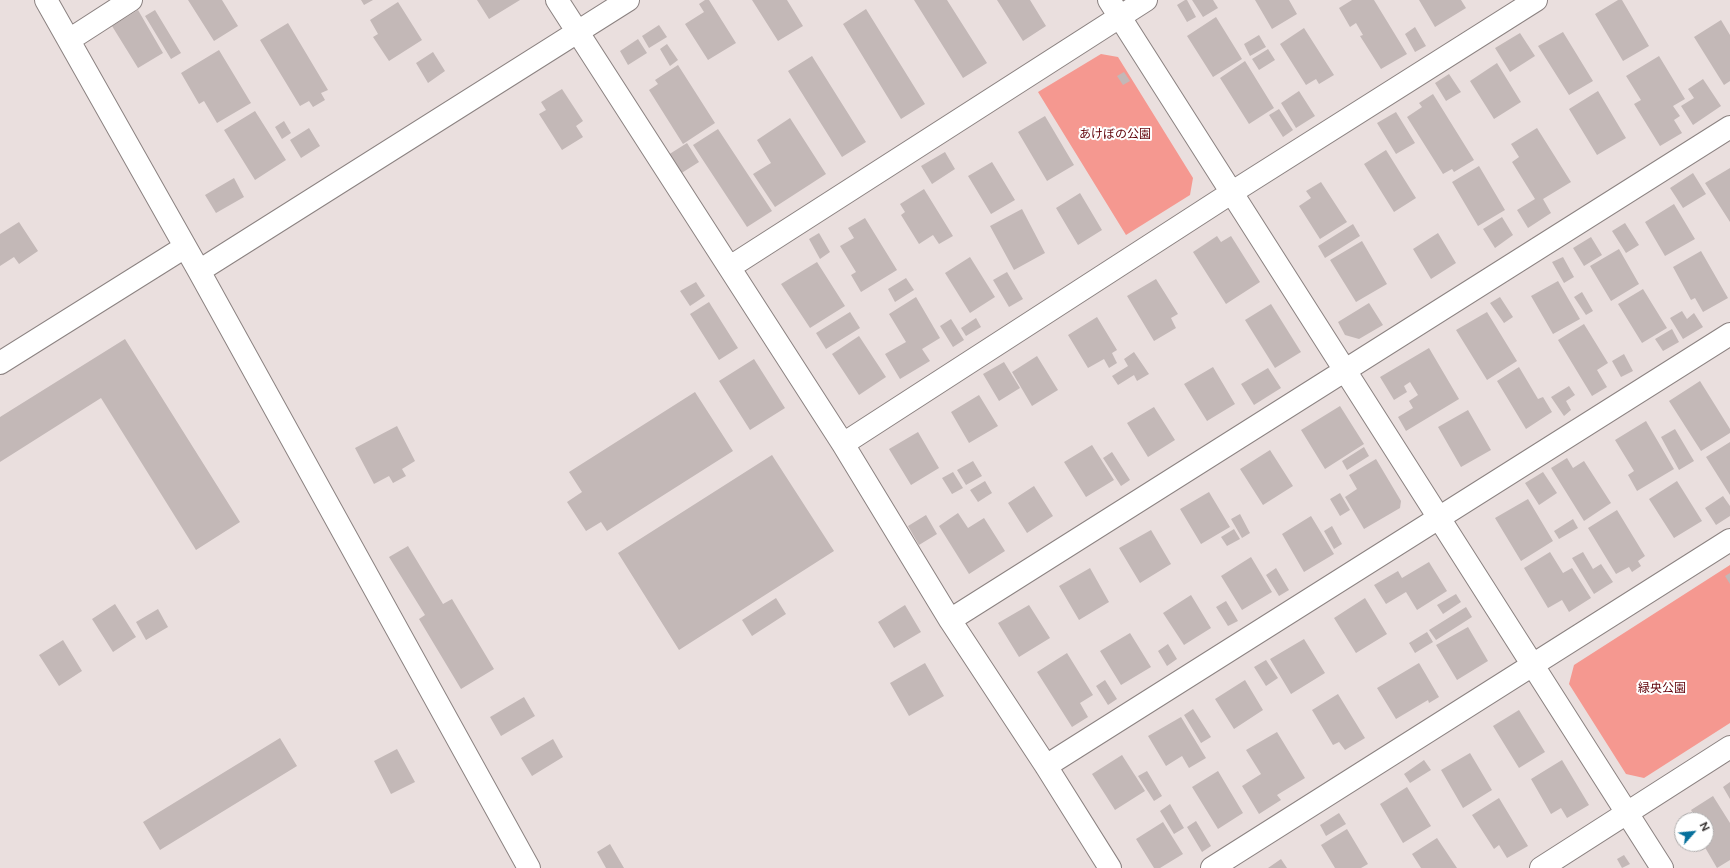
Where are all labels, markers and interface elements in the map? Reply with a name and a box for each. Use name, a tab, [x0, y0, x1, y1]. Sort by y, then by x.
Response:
park label: あけぼの公園	[1079, 127, 1151, 141]
park label: 緑央公園	[1638, 681, 1686, 695]
north arrow	[1674, 812, 1714, 852]
text: N	[1697, 820, 1712, 834]

